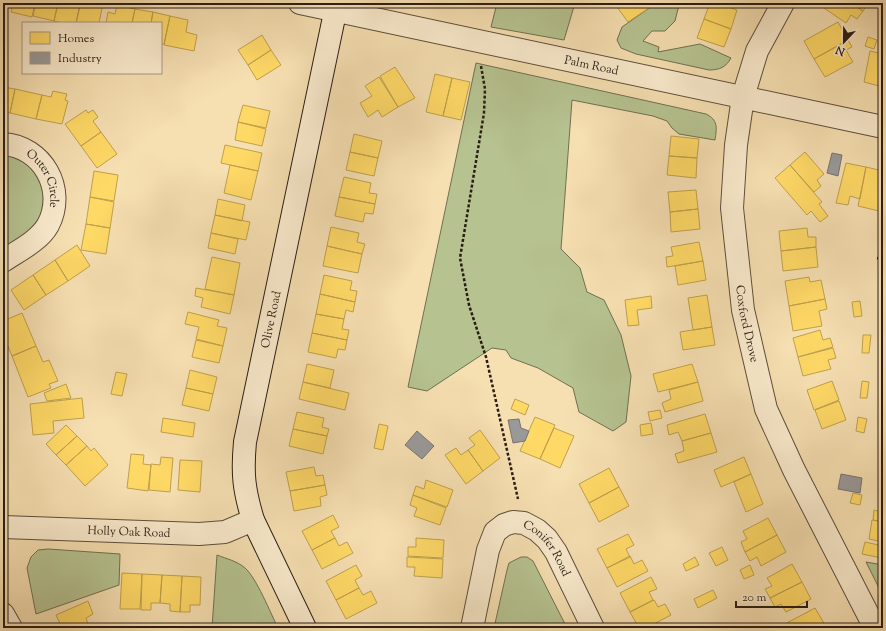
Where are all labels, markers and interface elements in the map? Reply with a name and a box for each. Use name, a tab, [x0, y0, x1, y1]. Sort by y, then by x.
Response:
legend	[22, 22, 162, 74]
north arrow	[824, 22, 864, 62]
text: Homes	[58, 30, 94, 48]
text: N	[833, 41, 849, 60]
text: Industry	[58, 50, 102, 68]
street label: Palm Road	[562, 51, 620, 81]
street label: Outer Circle	[22, 145, 63, 209]
street label: Coxford Drove	[730, 284, 763, 365]
street label: Olive Road	[257, 289, 286, 350]
street label: Conifer Road	[519, 516, 575, 580]
street label: Holly Oak Road	[87, 522, 171, 543]
scale bar	[736, 583, 807, 609]
text: 20 m	[742, 589, 767, 607]

